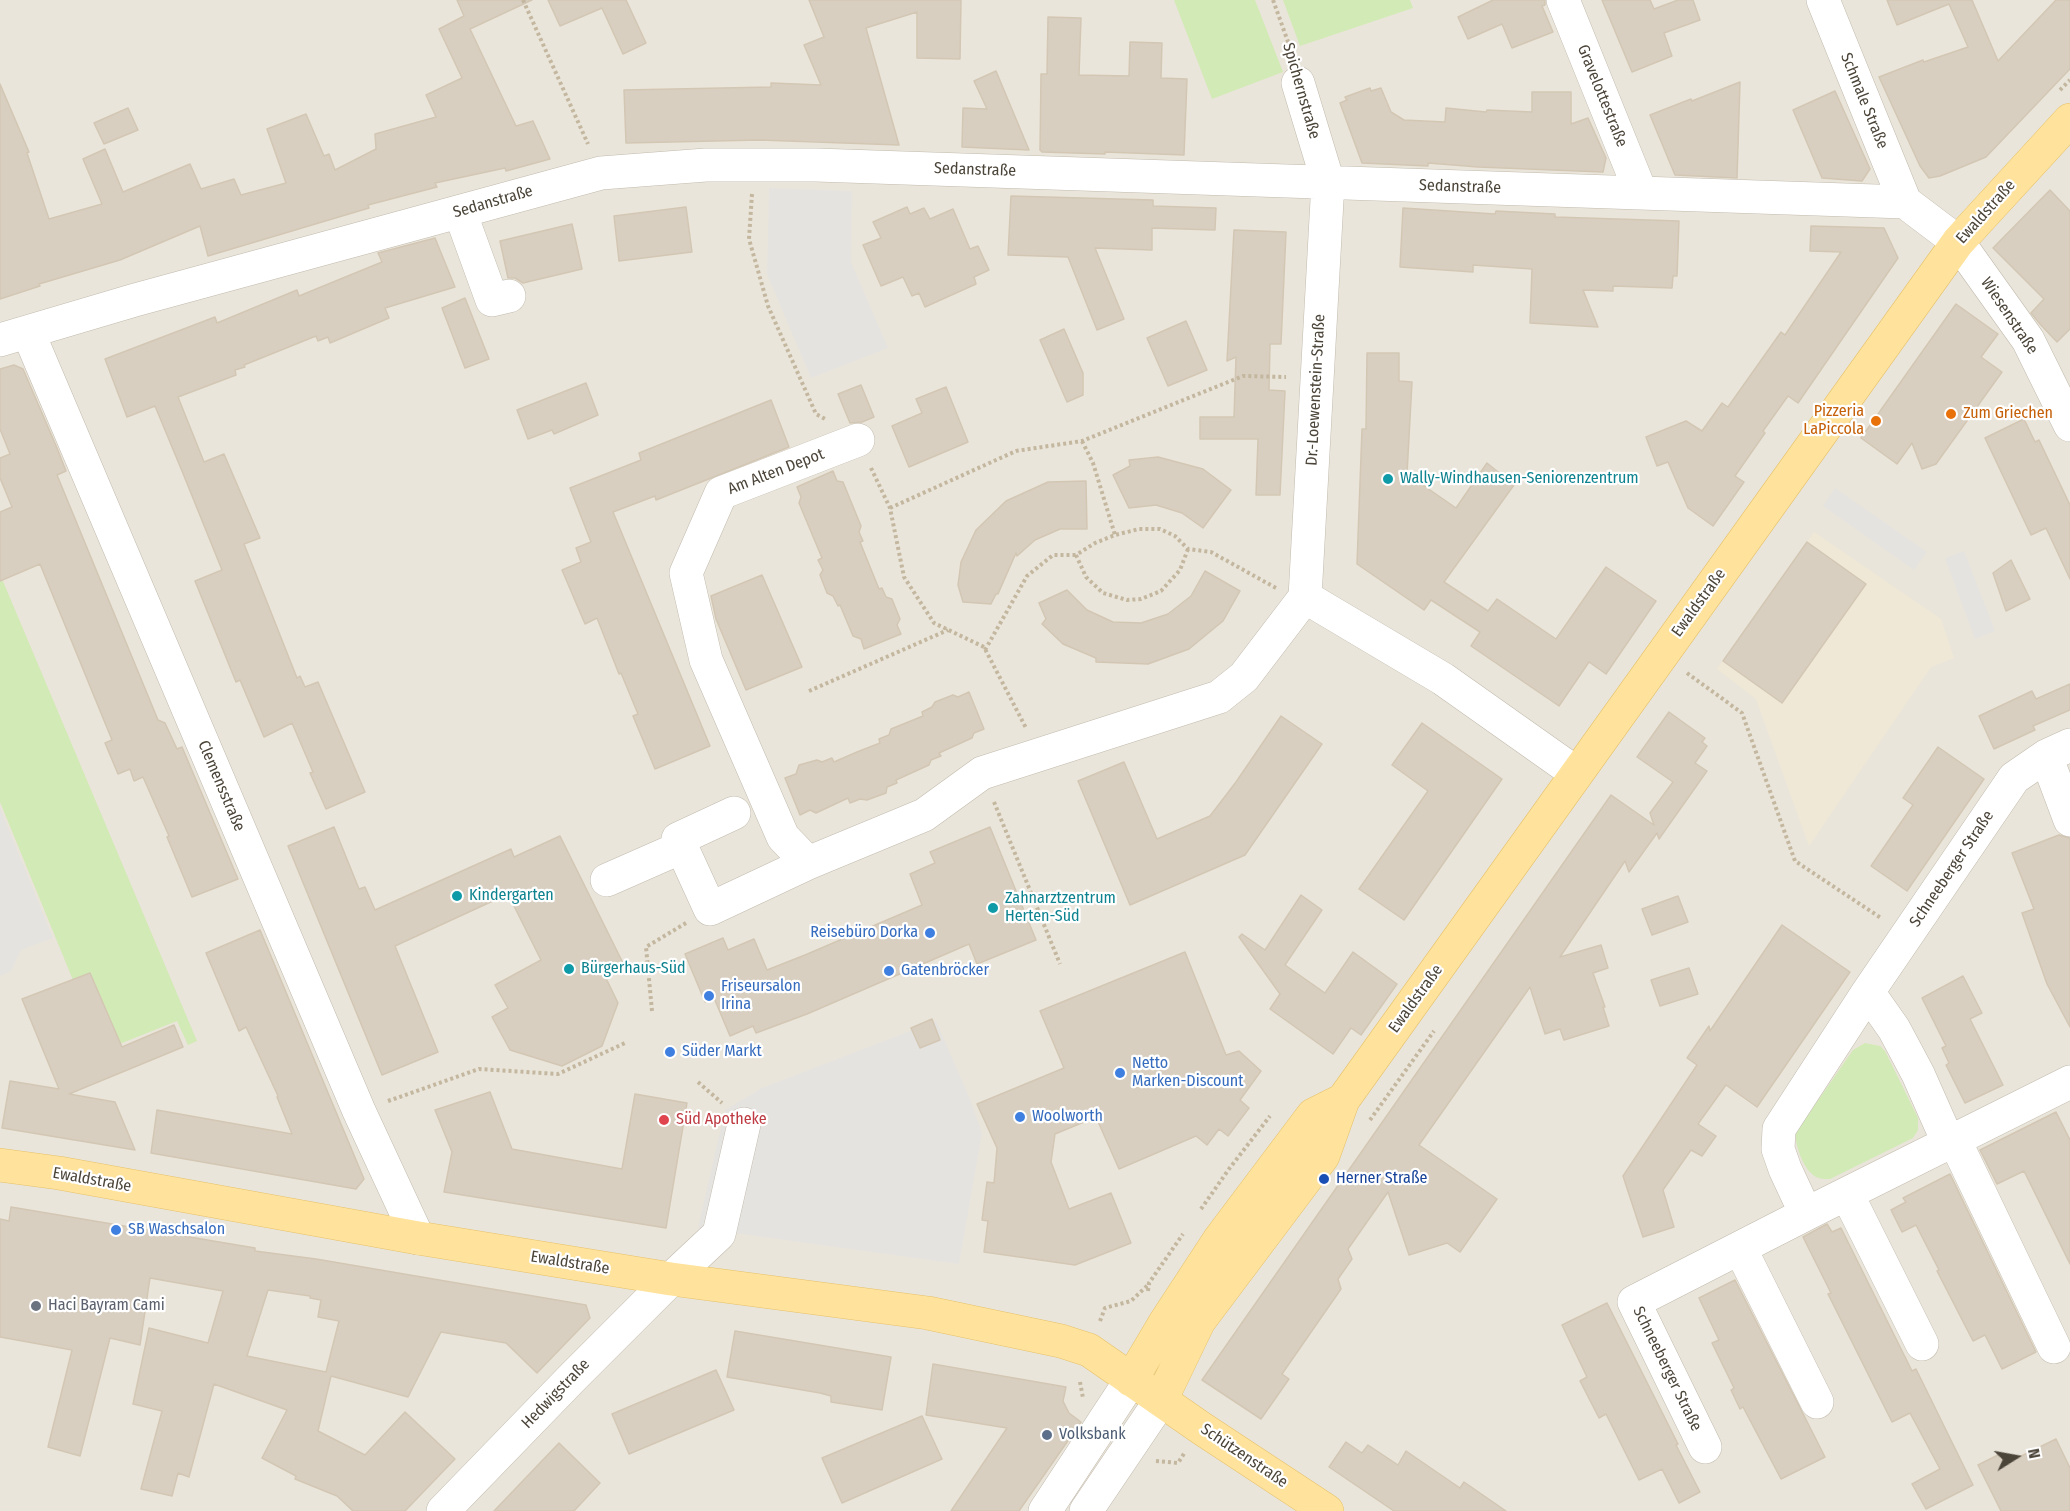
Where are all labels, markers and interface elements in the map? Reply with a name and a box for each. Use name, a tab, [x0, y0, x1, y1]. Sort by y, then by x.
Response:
street label: Spichernstraße	[1278, 41, 1324, 141]
street label: Gravelottestraße	[1573, 42, 1631, 150]
street label: Schmale Straße	[1836, 50, 1892, 152]
street label: Sedanstraße	[934, 159, 1016, 181]
street label: Sedanstraße	[1419, 176, 1501, 198]
street label: Ewaldstraße	[1952, 176, 2020, 248]
street label: Sedanstraße	[451, 181, 535, 223]
street label: Wiesenstraße	[1976, 274, 2042, 358]
street label: Dr.-Loewenstein-Straße	[1302, 314, 1330, 466]
place label: Pizzeria LaPiccola	[1803, 402, 1864, 440]
place label: Zum Griechen	[1963, 404, 2053, 424]
marker: Zum Griechen	[1944, 407, 1958, 421]
marker: Pizzeria LaPiccola	[1869, 414, 1883, 428]
street label: Am Alten Depot	[725, 445, 827, 499]
place label: Wally-Windhausen-Seniorenzentrum	[1400, 469, 1639, 489]
marker: Wally-Windhausen-Seniorenzentrum	[1381, 472, 1395, 486]
street label: Ewaldstraße	[1668, 565, 1730, 641]
street label: Clemensstraße	[193, 738, 249, 834]
street label: Schneeberger Straße	[1906, 807, 1998, 931]
place label: Kindergarten	[469, 886, 554, 906]
marker: Kindergarten	[450, 889, 464, 903]
place label: Zahnarztzentrum Herten-Süd	[1005, 889, 1116, 927]
marker: Zahnarztzentrum Herten-Süd	[986, 901, 1000, 915]
place label: Reisebüro Dorka	[810, 923, 918, 943]
marker: Reisebüro Dorka	[923, 926, 937, 940]
place label: Bürgerhaus-Süd	[581, 959, 686, 979]
place label: Gatenbröcker	[901, 961, 989, 981]
street label: Ewaldstraße	[1385, 961, 1447, 1037]
marker: Bürgerhaus-Süd	[562, 962, 576, 976]
marker: Gatenbröcker	[882, 964, 896, 978]
place label: Friseursalon Irina	[721, 977, 801, 1015]
marker: Friseursalon Irina	[702, 989, 716, 1003]
place label: Süder Markt	[682, 1042, 762, 1062]
marker: Süder Markt	[663, 1045, 677, 1059]
place label: Netto Marken-Discount	[1132, 1054, 1244, 1092]
marker: Netto Marken-Discount	[1113, 1066, 1127, 1080]
place label: Woolworth	[1032, 1107, 1103, 1127]
place label: Süd Apotheke	[676, 1110, 767, 1130]
marker: Woolworth	[1013, 1110, 1027, 1124]
marker: Süd Apotheke	[657, 1113, 671, 1127]
street label: Ewaldstraße	[51, 1164, 133, 1196]
place label: Herner Straße	[1336, 1169, 1427, 1189]
marker: Herner Straße	[1317, 1172, 1331, 1186]
place label: SB Waschsalon	[128, 1220, 225, 1240]
marker: SB Waschsalon	[109, 1223, 123, 1237]
street label: Ewaldstraße	[529, 1247, 611, 1279]
place label: Haci Bayram Cami	[48, 1296, 165, 1316]
marker: Haci Bayram Cami	[29, 1299, 43, 1313]
street label: Schneeberger Straße	[1628, 1304, 1706, 1434]
street label: Hedwigstraße	[518, 1355, 594, 1433]
street label: Schützenstraße	[1197, 1420, 1291, 1492]
place label: Volksbank	[1059, 1425, 1126, 1445]
north arrow	[1986, 1427, 2046, 1487]
marker: Volksbank	[1040, 1428, 1054, 1442]
text: N	[2024, 1447, 2044, 1460]

